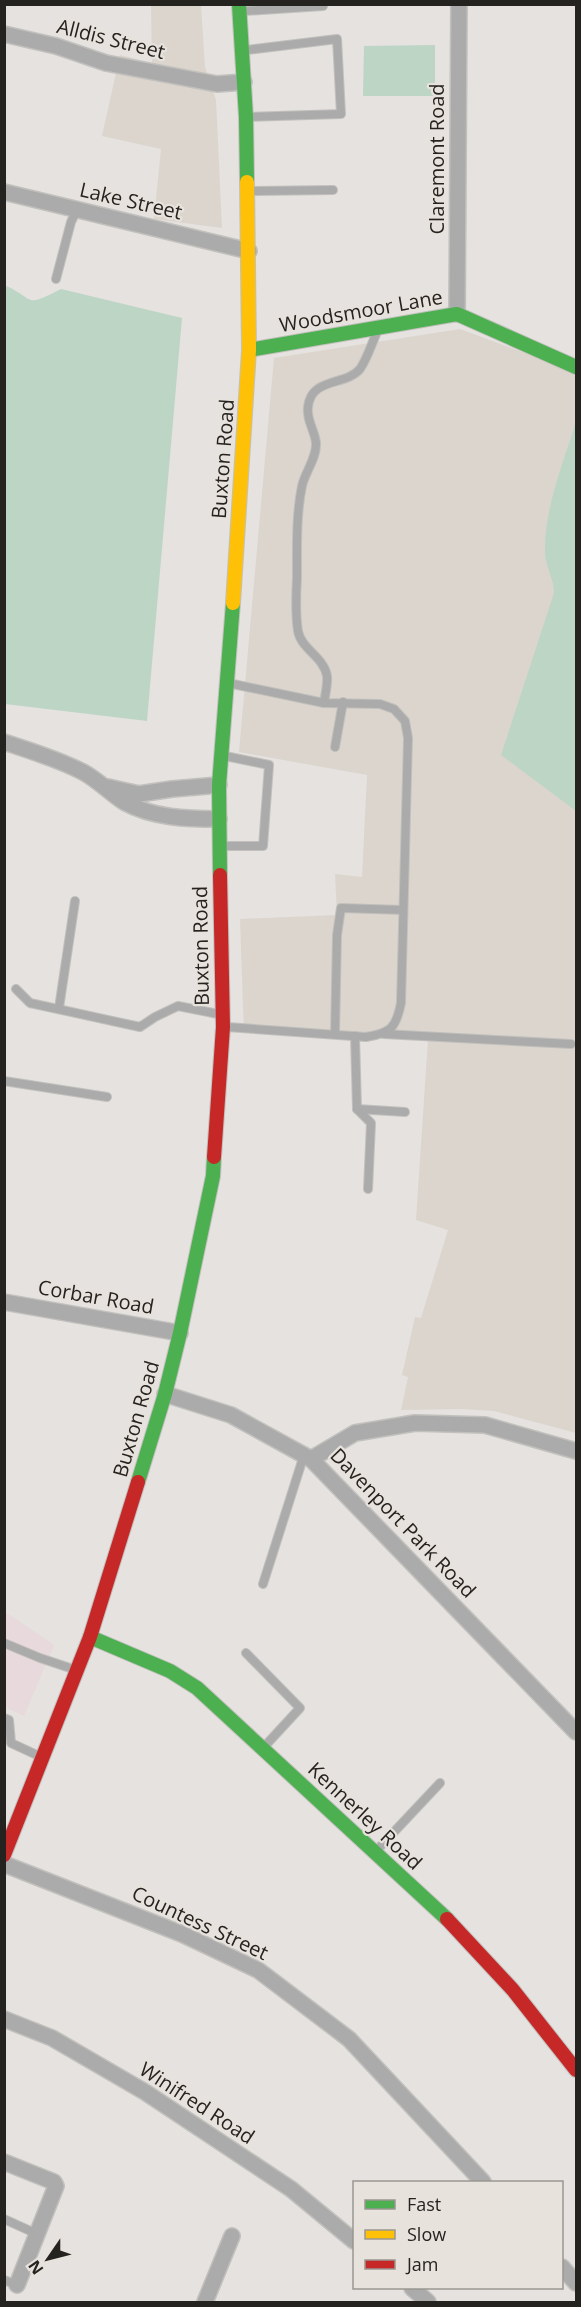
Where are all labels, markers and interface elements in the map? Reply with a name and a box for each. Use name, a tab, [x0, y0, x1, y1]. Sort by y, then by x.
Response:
street label: Alldis Street	[54, 12, 168, 65]
street label: Claremont Road	[423, 83, 450, 235]
street label: Lake Street	[77, 176, 185, 225]
street label: Woodsmoor Lane	[277, 283, 445, 338]
street label: Buxton Road	[205, 398, 240, 520]
street label: Buxton Road	[186, 886, 215, 1006]
street label: Corbar Road	[36, 1273, 156, 1320]
street label: Buxton Road	[106, 1357, 165, 1480]
street label: Davenport Park Road	[325, 1442, 482, 1603]
street label: Kennerley Road	[303, 1756, 428, 1876]
street label: Countess Street	[128, 1879, 273, 1966]
street label: Winifred Road	[135, 2055, 260, 2150]
legend	[353, 2181, 563, 2289]
text: Fast	[407, 2192, 441, 2216]
text: Slow	[407, 2222, 446, 2246]
north arrow	[18, 2229, 78, 2289]
text: Jam	[405, 2252, 439, 2276]
text: N	[23, 2256, 48, 2279]

